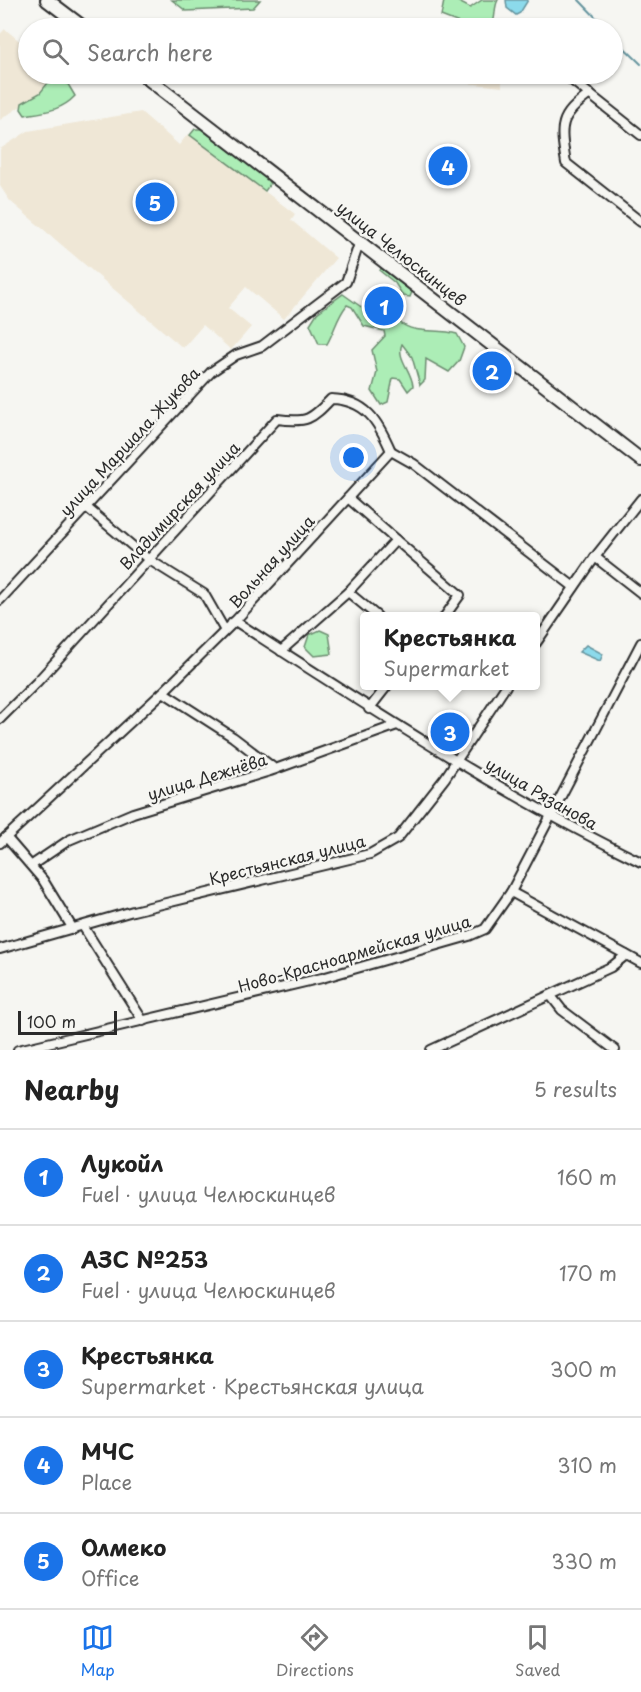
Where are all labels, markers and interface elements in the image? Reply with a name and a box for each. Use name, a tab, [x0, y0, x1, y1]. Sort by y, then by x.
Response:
search box	[18, 18, 623, 84]
icon: search	[39, 35, 72, 68]
text: Search here	[87, 35, 213, 68]
pin: 4	[428, 144, 468, 188]
pin: 5	[136, 180, 174, 224]
street label: улица Челюскинцев	[332, 195, 472, 311]
pin: 1	[364, 284, 404, 328]
pin: 2	[472, 348, 512, 394]
street label: улица Маршала Жукова	[53, 361, 205, 521]
street label: Владимирская улица	[113, 436, 245, 574]
your location	[339, 443, 368, 472]
street label: Вольная улица	[223, 509, 319, 613]
popup	[360, 612, 540, 690]
text: Крестьянка	[384, 620, 516, 653]
text: Supermarket	[384, 653, 509, 683]
pin: 3	[430, 710, 470, 754]
street label: улица Дежнёва	[144, 746, 270, 806]
street label: улица Рязанова	[481, 751, 603, 835]
street label: Крестьянская улица	[206, 828, 368, 890]
street label: Ново-Красноармейская улица	[235, 908, 473, 998]
scale bar	[18, 1008, 117, 1036]
text: 100 m	[27, 1009, 76, 1033]
text: Nearby	[24, 1070, 119, 1109]
text: 5 results	[534, 1074, 617, 1104]
text: Лукойл	[81, 1146, 164, 1179]
text: 1	[39, 1162, 48, 1192]
text: 160 m	[557, 1162, 617, 1192]
text: Fuel · улица Челюскинцев	[81, 1179, 336, 1209]
text: АЗС №253	[81, 1242, 208, 1275]
text: 2	[36, 1258, 51, 1288]
text: 170 m	[559, 1258, 617, 1288]
text: Fuel · улица Челюскинцев	[81, 1275, 336, 1305]
text: Крестьянка	[81, 1338, 214, 1371]
text: 3	[37, 1354, 50, 1384]
text: 300 m	[550, 1354, 617, 1384]
text: Supermarket · Крестьянская улица	[81, 1371, 424, 1401]
text: МЧС	[81, 1434, 134, 1467]
text: 4	[37, 1450, 50, 1480]
text: 310 m	[557, 1450, 617, 1480]
text: Place	[81, 1467, 132, 1497]
text: Олмеко	[81, 1530, 166, 1563]
text: 5	[37, 1546, 50, 1576]
text: 330 m	[551, 1546, 617, 1576]
text: Office	[81, 1563, 139, 1593]
tab: Map	[81, 1621, 115, 1681]
tab: Directions	[276, 1621, 354, 1681]
tab: Saved	[515, 1621, 560, 1681]

